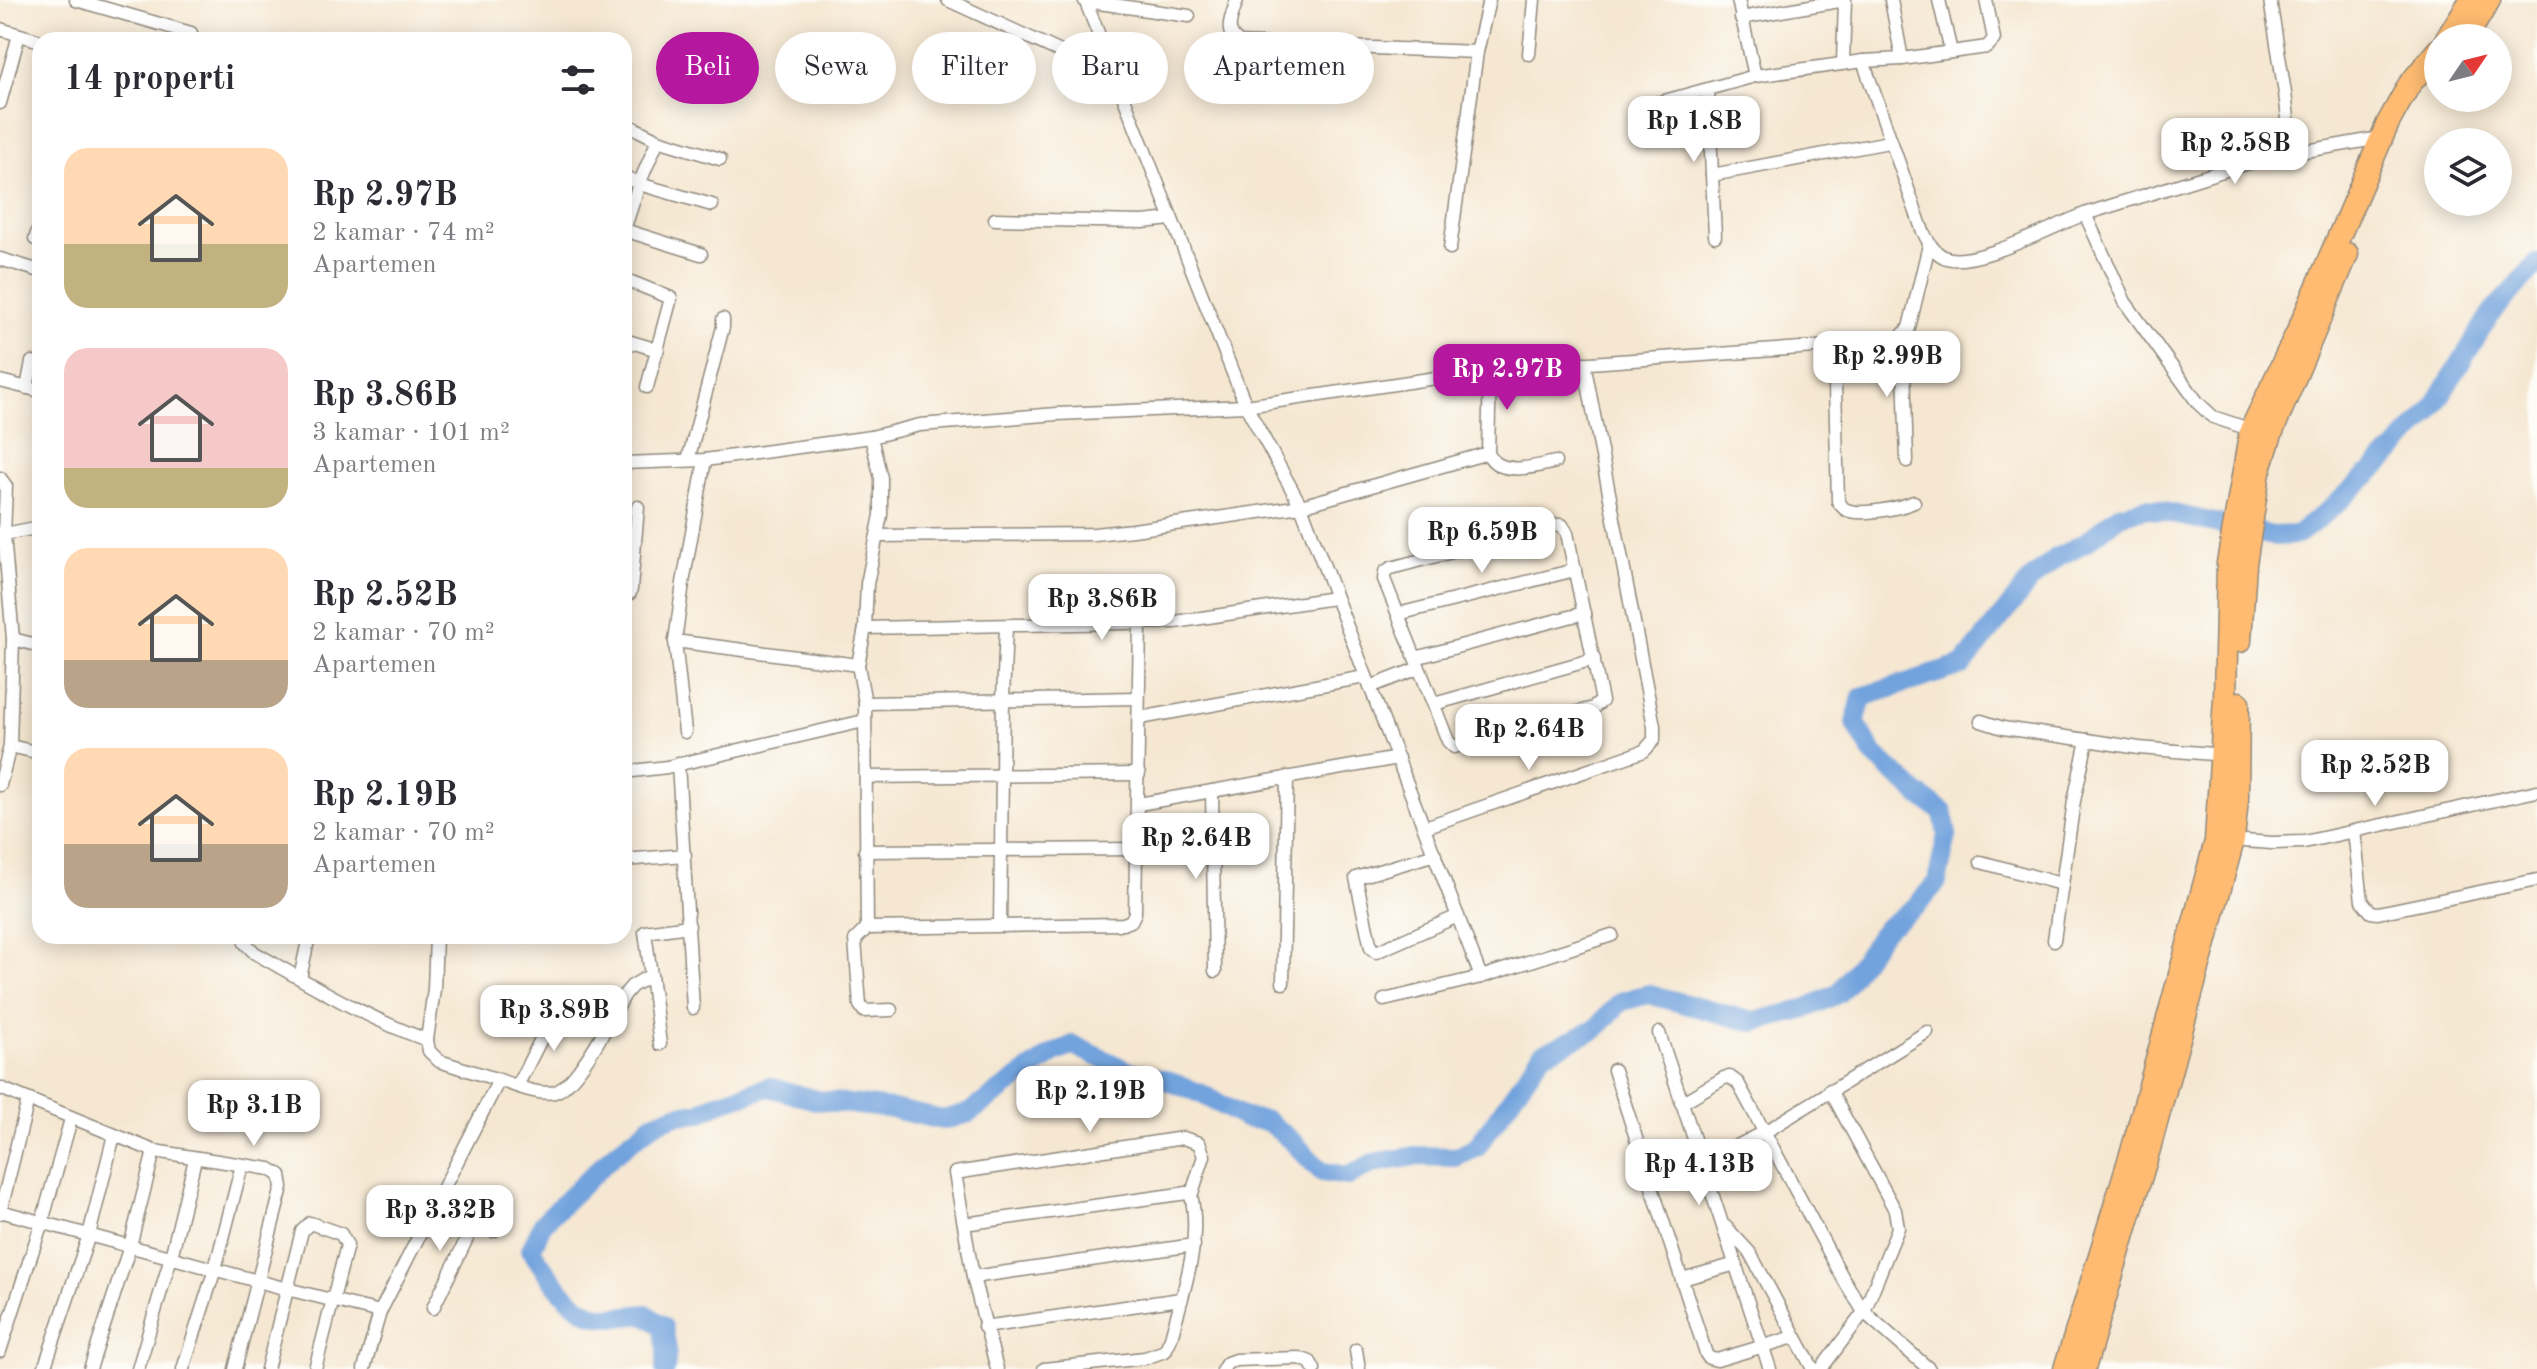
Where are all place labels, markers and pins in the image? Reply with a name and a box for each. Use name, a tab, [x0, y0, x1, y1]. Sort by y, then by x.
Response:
pin: Rp 1.8B	[1620, 96, 1768, 164]
pin: Rp 2.58B	[2152, 118, 2318, 186]
pin: Rp 2.99B	[1804, 331, 1970, 399]
pin: Rp 2.97B	[1424, 344, 1590, 412]
pin: Rp 6.59B	[1399, 507, 1565, 575]
pin: Rp 3.86B	[1019, 574, 1185, 642]
pin: Rp 2.64B	[1446, 704, 1612, 772]
pin: Rp 2.52B	[2292, 740, 2458, 808]
pin: Rp 2.64B	[1113, 813, 1279, 881]
pin: Rp 3.89B	[471, 985, 637, 1053]
pin: Rp 2.19B	[1007, 1066, 1173, 1134]
pin: Rp 3.1B	[180, 1080, 328, 1148]
pin: Rp 4.13B	[1616, 1139, 1782, 1207]
pin: Rp 3.32B	[357, 1185, 523, 1253]

